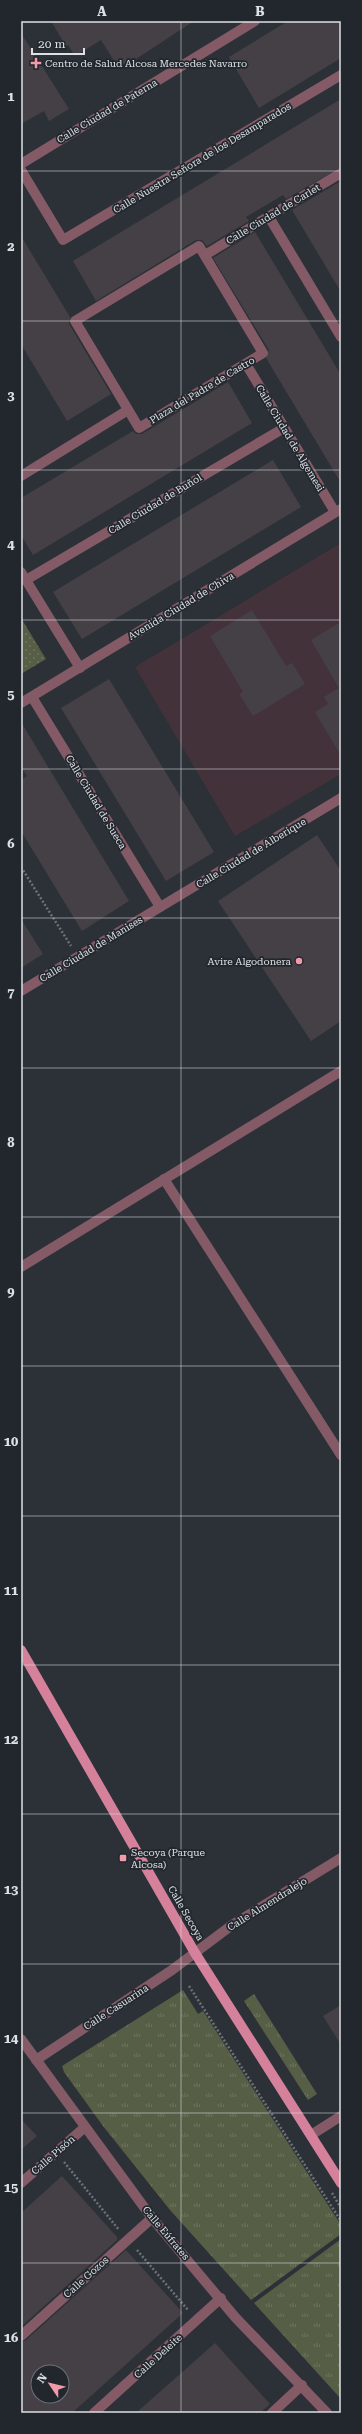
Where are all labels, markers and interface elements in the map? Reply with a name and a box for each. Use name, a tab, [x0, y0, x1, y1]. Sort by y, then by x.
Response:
text: A	[97, 4, 107, 19]
text: B	[255, 4, 265, 19]
scale bar	[32, 30, 84, 56]
text: 20 m	[38, 37, 65, 51]
marker: Centro de Salud Alcosa Mercedes Navarro	[30, 57, 42, 69]
place label: Centro de Salud Alcosa Mercedes Navarro	[45, 58, 247, 69]
street label: Calle Ciudad de Paterna	[55, 76, 160, 145]
text: 1	[7, 89, 15, 104]
street label: Calle Nuestra Señora de los Desamparados	[111, 100, 293, 216]
street label: Calle Ciudad de Carlet	[224, 181, 322, 246]
text: 2	[7, 239, 15, 254]
street label: Plaza del Padre de Castro	[148, 354, 256, 426]
street label: Calle Ciudad de Algemesi	[254, 383, 326, 493]
text: 3	[7, 388, 15, 403]
street label: Calle Ciudad de Buñol	[106, 472, 204, 536]
text: 4	[7, 537, 15, 552]
street label: Avenida Ciudad de Chiva	[126, 570, 236, 642]
text: 5	[7, 687, 15, 702]
street label: Calle Ciudad de Sueca	[64, 753, 129, 851]
street label: Calle Ciudad de Alberique	[194, 816, 308, 890]
text: 6	[7, 836, 15, 851]
street label: Calle Ciudad de Manises	[38, 914, 145, 984]
place label: Avire Algodonera	[208, 956, 292, 967]
marker: Avire Algodonera	[294, 956, 304, 966]
text: 7	[7, 985, 15, 1000]
text: 8	[7, 1135, 15, 1150]
text: 9	[7, 1284, 15, 1299]
text: 10	[4, 1434, 18, 1449]
text: 11	[4, 1583, 18, 1598]
text: 12	[4, 1732, 18, 1747]
place label: Secoya (Parque Alcosa)	[131, 1847, 206, 1870]
marker: Secoya (Parque Alcosa)	[118, 1853, 128, 1863]
street label: Calle Almendralejo	[225, 1875, 309, 1933]
text: 13	[4, 1882, 18, 1897]
street label: Calle Secoya	[166, 1884, 206, 1943]
street label: Calle Casuarina	[82, 1982, 151, 2032]
text: 14	[4, 2031, 19, 2046]
street label: Calle Pisón	[29, 2133, 77, 2177]
text: 15	[4, 2180, 18, 2195]
street label: Calle Eúfrates	[140, 2204, 192, 2262]
street label: Calle Gozos	[61, 2254, 111, 2300]
text: 16	[4, 2330, 18, 2345]
street label: Calle Deleite	[132, 2331, 185, 2380]
north arrow	[30, 2364, 70, 2404]
text: N	[34, 2371, 50, 2386]

